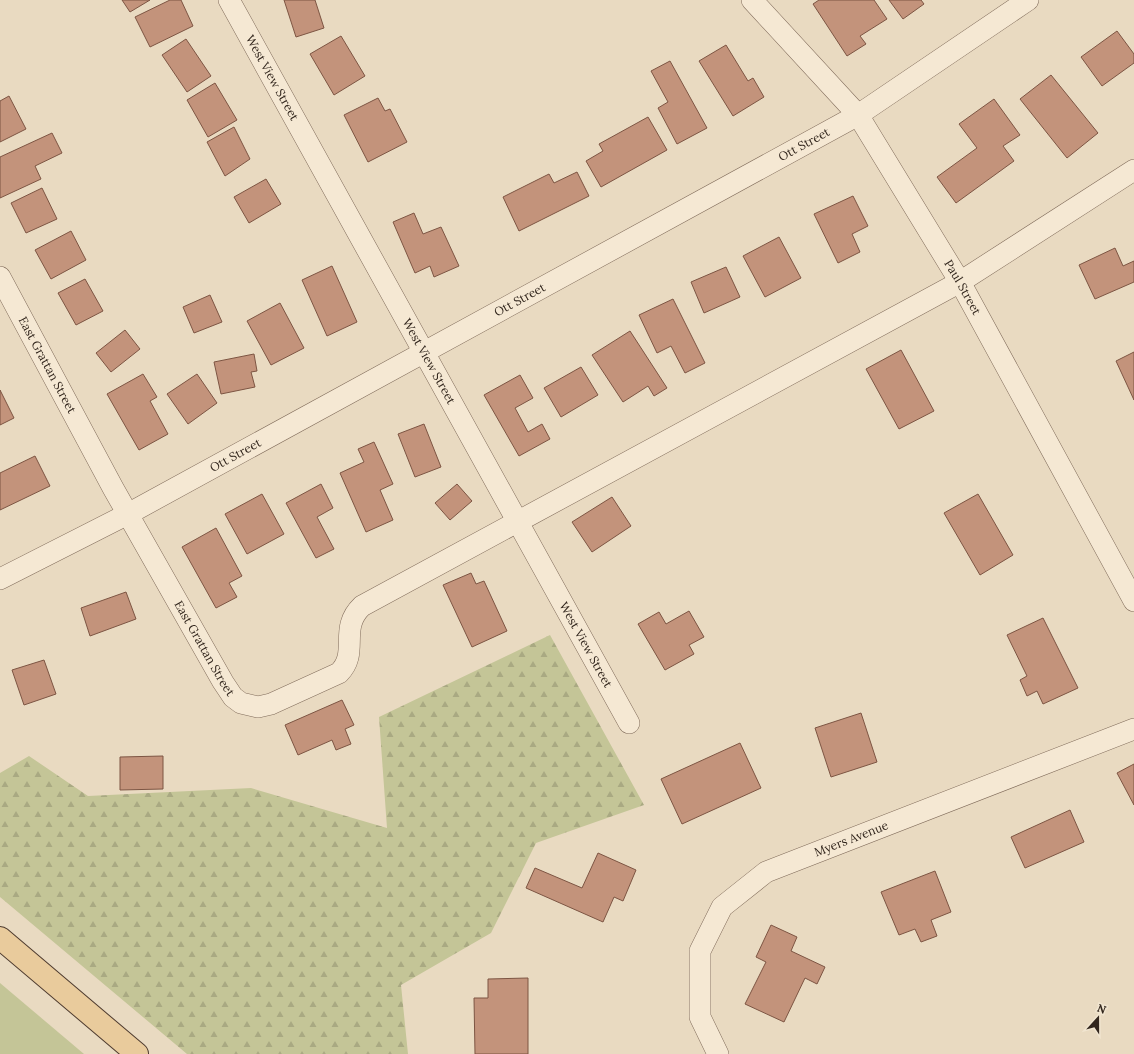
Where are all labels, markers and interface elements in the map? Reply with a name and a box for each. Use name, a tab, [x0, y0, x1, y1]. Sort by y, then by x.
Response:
street label: West View Street	[243, 32, 302, 123]
street label: Ott Street	[776, 124, 832, 164]
street label: Paul Street	[941, 257, 985, 318]
street label: Ott Street	[491, 279, 548, 319]
street label: East Grattan Street	[16, 314, 80, 416]
street label: West View Street	[400, 316, 459, 407]
street label: Ott Street	[207, 435, 264, 475]
street label: East Grattan Street	[171, 598, 238, 699]
street label: West View Street	[556, 599, 616, 690]
street label: Myers Avenue	[812, 817, 891, 860]
north arrow	[1078, 998, 1118, 1038]
text: N	[1095, 1001, 1109, 1017]

